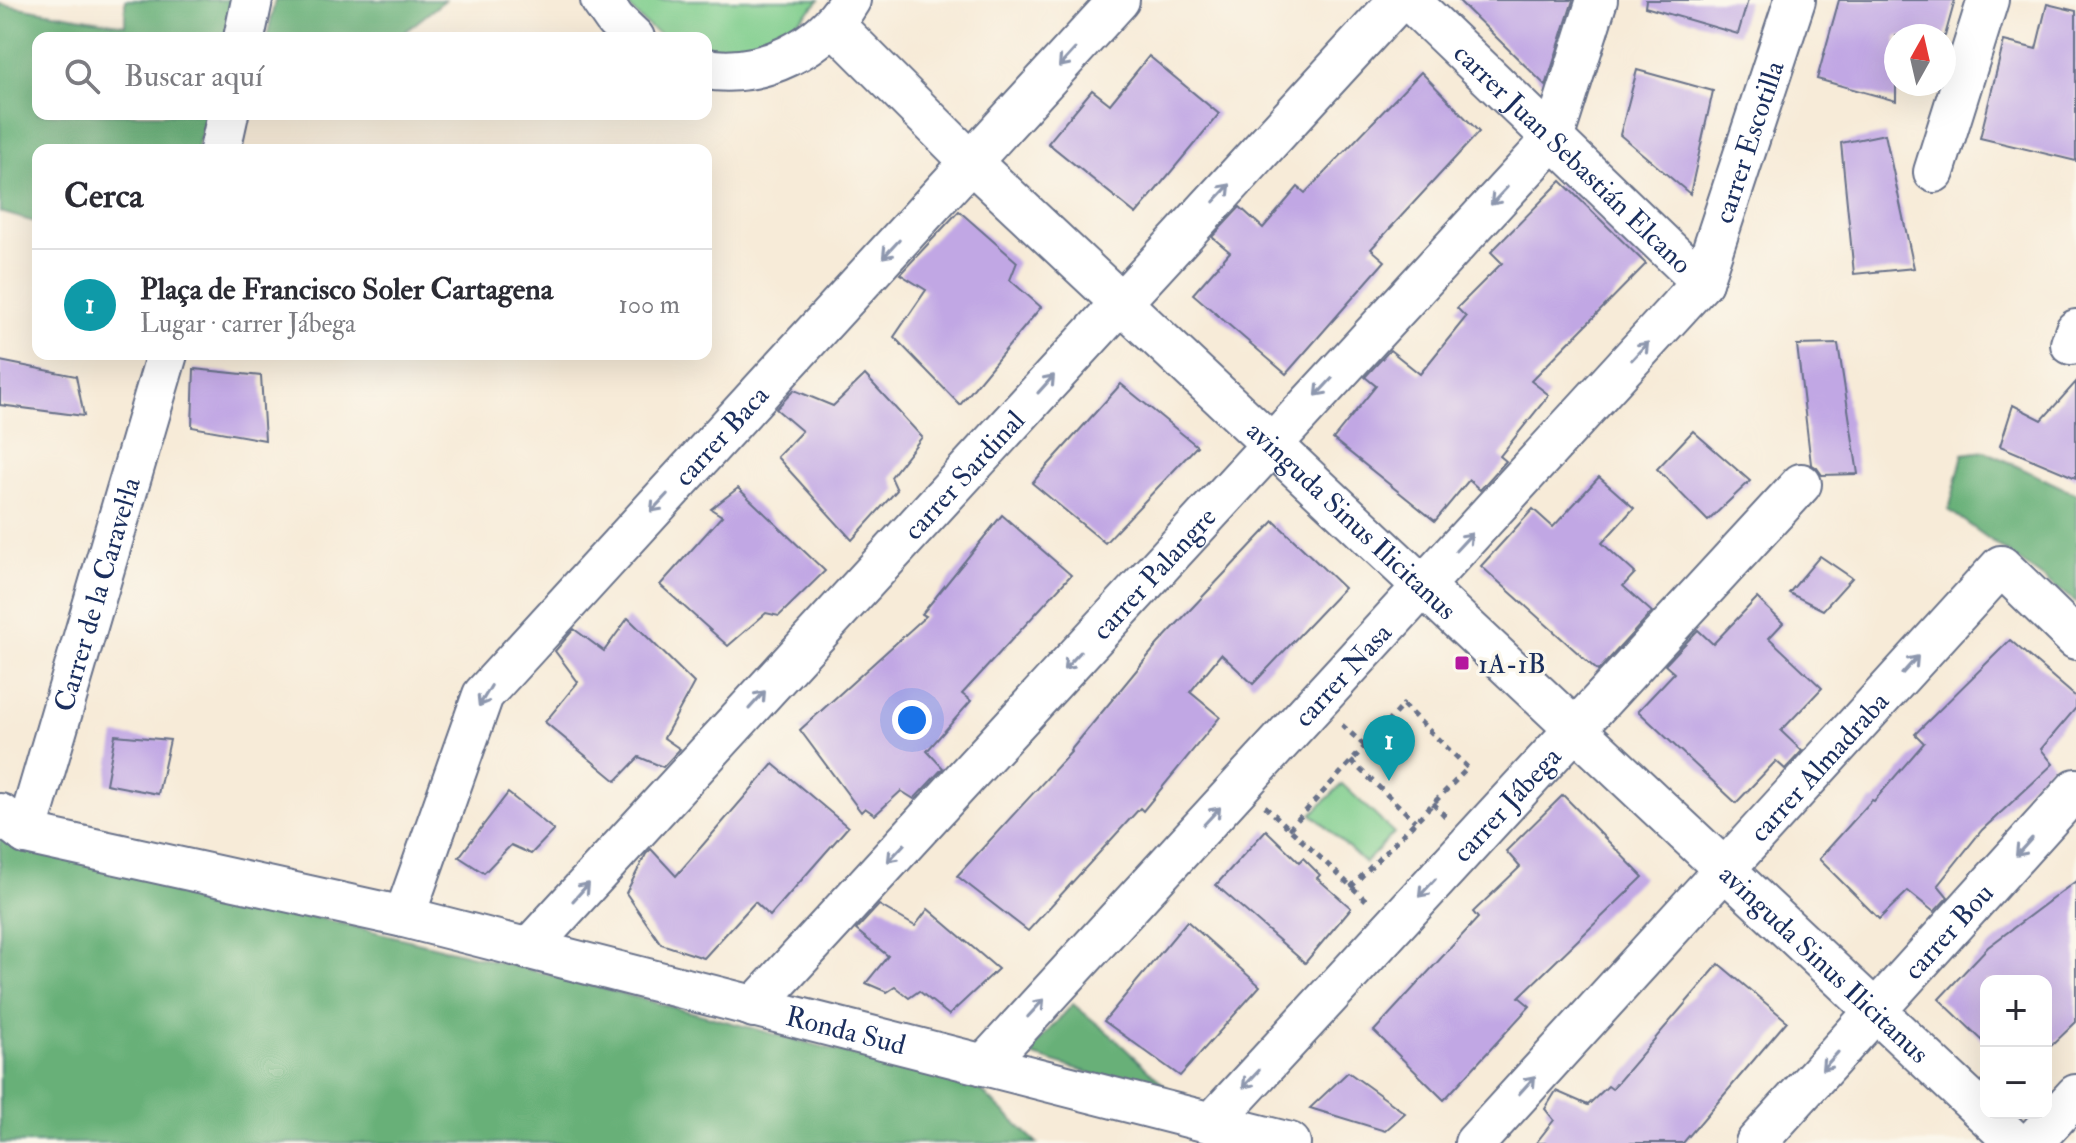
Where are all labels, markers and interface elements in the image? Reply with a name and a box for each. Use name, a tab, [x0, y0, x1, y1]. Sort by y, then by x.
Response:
north arrow	[1884, 24, 1956, 96]
search box	[32, 32, 712, 120]
street label: carrer Juan Sebastián Elcano	[1446, 37, 1699, 282]
one-way arrow	[1058, 47, 1076, 67]
icon: search	[60, 54, 104, 98]
street label: carrer Escotilla	[1707, 56, 1793, 228]
text: Buscar aquí	[124, 58, 263, 95]
text: Cerca	[64, 175, 143, 218]
one-way arrow	[1212, 183, 1230, 203]
one-way arrow	[1490, 186, 1509, 206]
one-way arrow	[883, 239, 901, 259]
text: Plaça de Francisco Soler Cartagena	[140, 271, 553, 308]
text: 1	[85, 289, 95, 321]
text: 100 m	[619, 289, 680, 321]
text: Lugar · carrer Jábega	[140, 308, 356, 340]
one-way arrow	[1630, 341, 1648, 361]
one-way arrow	[1037, 375, 1055, 395]
one-way arrow	[1315, 377, 1333, 397]
street label: carrer Baca	[667, 378, 777, 494]
street label: carrer Sardinal	[896, 404, 1033, 548]
street label: avinguda Sinus Ilicitanus	[1239, 414, 1464, 628]
street label: Carrer de la Caravel·la	[47, 473, 149, 716]
one-way arrow	[649, 493, 668, 513]
street label: carrer Palangre	[1085, 500, 1225, 648]
one-way arrow	[1454, 532, 1473, 552]
street label: carrer Nasa	[1287, 616, 1400, 735]
place label: 1A-1B	[1478, 647, 1546, 682]
one-way arrow	[1063, 651, 1081, 671]
marker: 1A-1B	[1453, 654, 1471, 672]
one-way arrow	[1901, 656, 1919, 676]
one-way arrow	[477, 684, 493, 707]
street label: carrer Almadraba	[1742, 684, 1897, 849]
one-way arrow	[747, 690, 766, 710]
your location	[892, 700, 932, 740]
pin: 1	[1363, 715, 1415, 781]
street label: carrer Jábega	[1445, 739, 1569, 870]
one-way arrow	[1203, 806, 1222, 826]
one-way arrow	[2015, 837, 2033, 857]
one-way arrow	[887, 842, 905, 862]
street label: avinguda Sinus Ilicitanus	[1711, 857, 1936, 1071]
street label: carrer Bou	[1896, 876, 2001, 987]
one-way arrow	[1418, 878, 1437, 898]
one-way arrow	[572, 882, 590, 902]
map controls	[1980, 975, 2052, 1119]
button: +	[1980, 975, 2052, 1047]
one-way arrow	[1027, 998, 1045, 1018]
street label: Ronda Sud	[782, 999, 910, 1063]
button: −	[1980, 1047, 2052, 1119]
one-way arrow	[1822, 1050, 1840, 1070]
one-way arrow	[1242, 1069, 1260, 1089]
one-way arrow	[1518, 1076, 1536, 1096]

